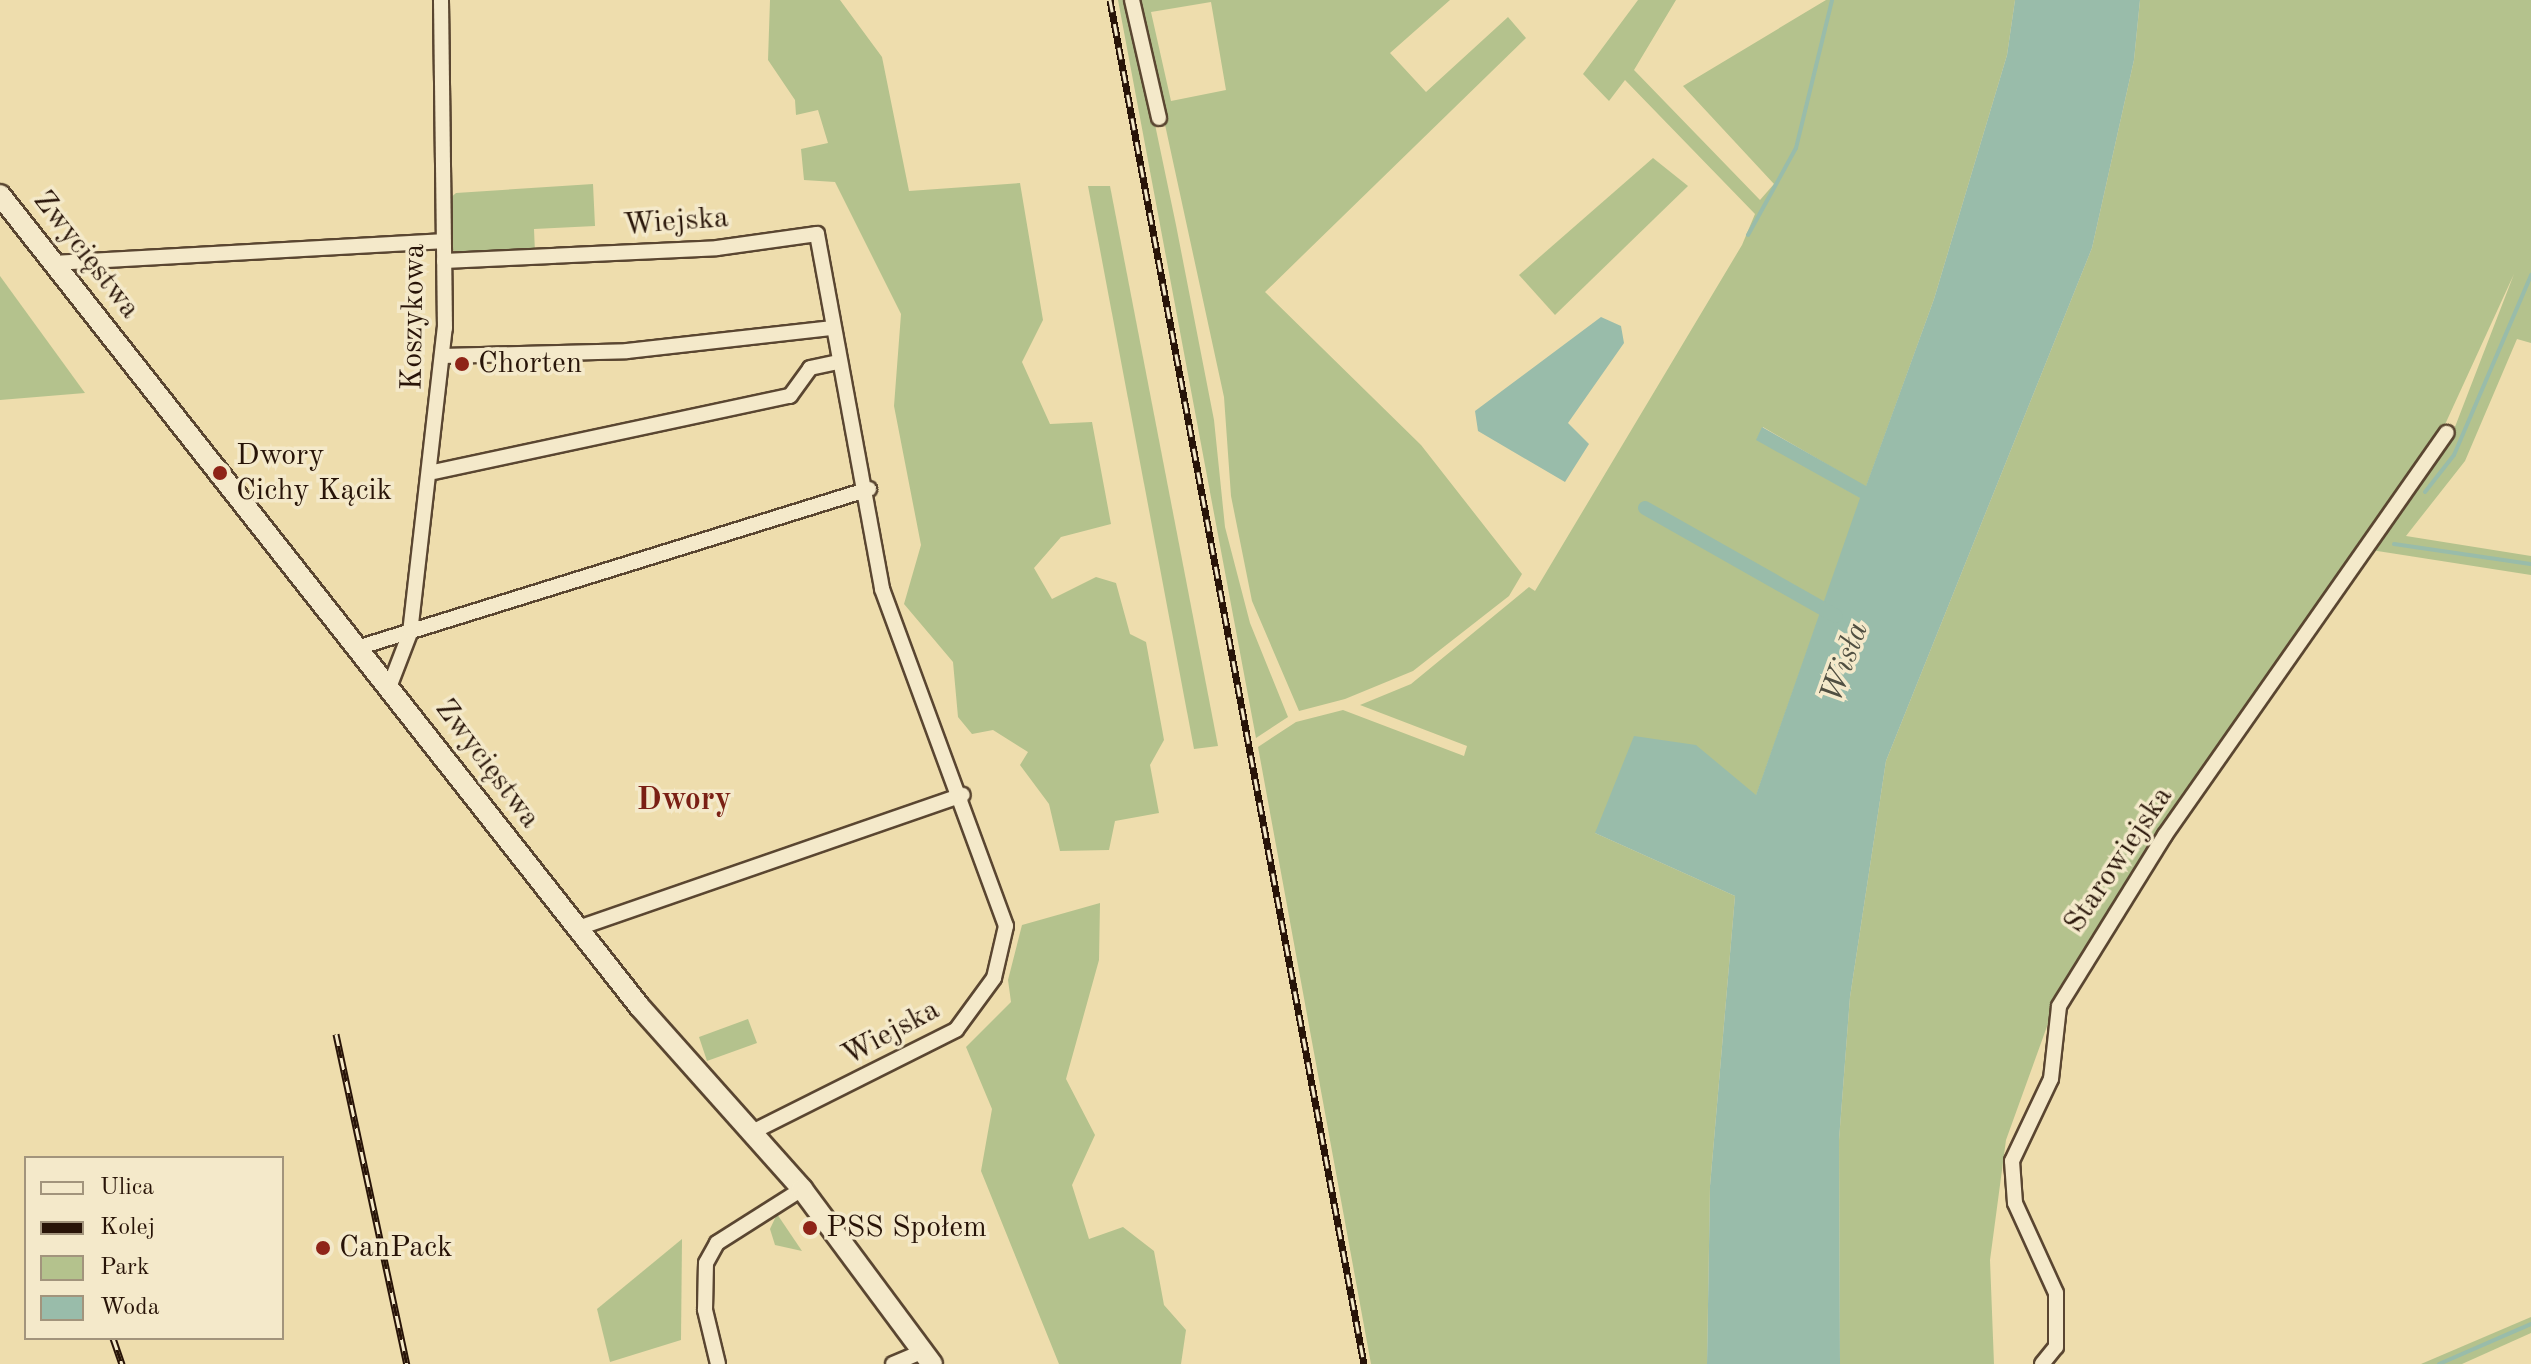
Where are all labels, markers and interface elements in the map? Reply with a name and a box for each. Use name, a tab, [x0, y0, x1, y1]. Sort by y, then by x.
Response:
street label: Zwycięstwa	[25, 184, 147, 326]
street label: Wiejska	[622, 200, 730, 244]
street label: Koszykowa	[395, 243, 433, 391]
place label: Chorten	[478, 346, 582, 382]
marker: Chorten	[453, 355, 471, 373]
place label: Dwory Cichy Kącik	[236, 438, 392, 508]
marker: Dwory Cichy Kącik	[211, 464, 229, 482]
water label: Wisła	[1814, 617, 1878, 709]
street label: Zwycięstwa	[427, 692, 547, 836]
street label: Starowiejska	[2057, 780, 2181, 940]
district label: Dwory	[637, 782, 731, 820]
street label: Wiejska	[836, 992, 946, 1074]
legend	[24, 1156, 284, 1340]
text: Ulica	[100, 1176, 154, 1200]
place label: PSS Społem	[826, 1210, 987, 1246]
text: Kolej	[100, 1216, 155, 1240]
marker: PSS Społem	[801, 1219, 819, 1237]
place label: CanPack	[339, 1230, 453, 1266]
marker: CanPack	[314, 1239, 332, 1257]
text: Park	[100, 1256, 149, 1280]
text: Woda	[100, 1296, 160, 1320]

